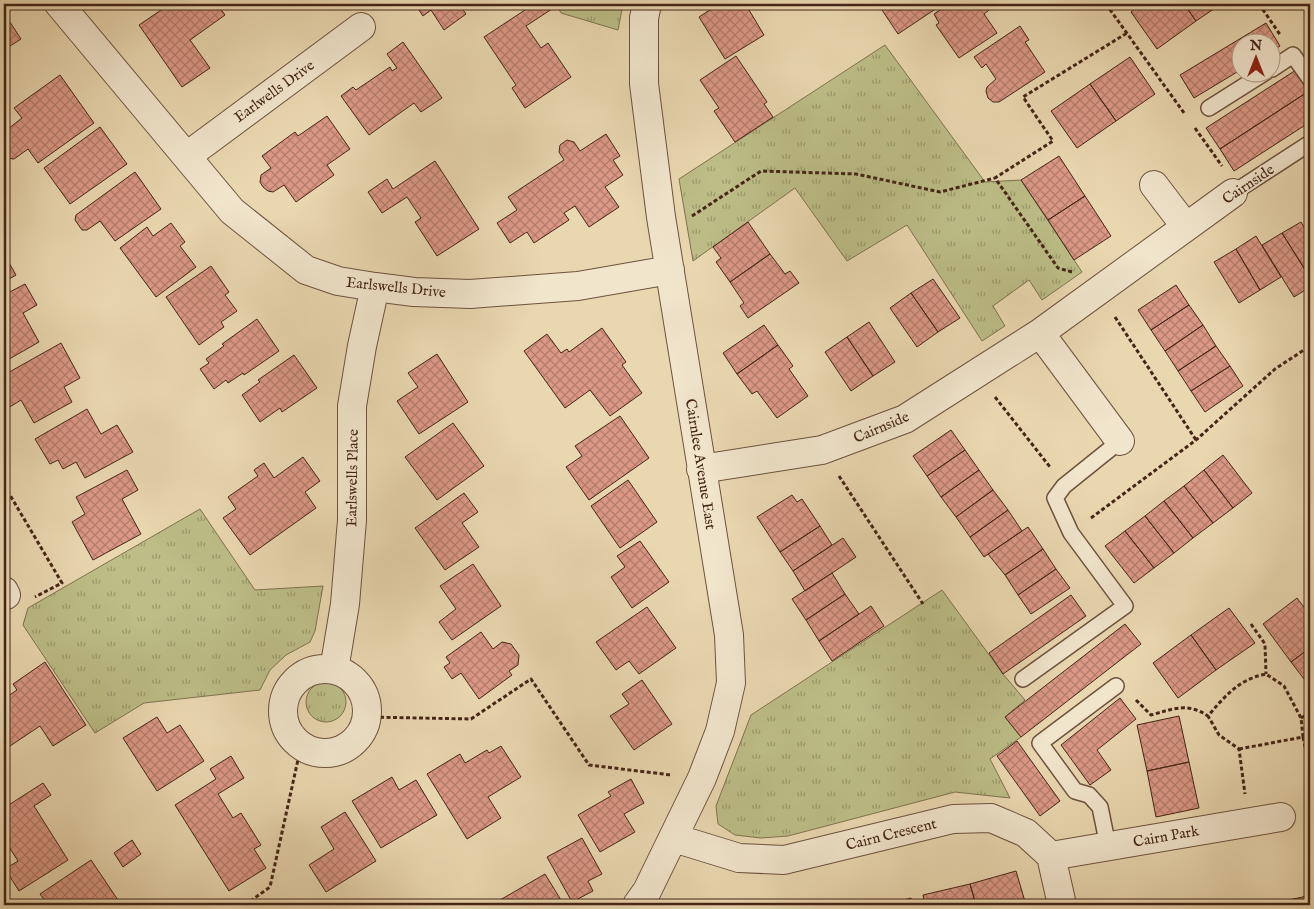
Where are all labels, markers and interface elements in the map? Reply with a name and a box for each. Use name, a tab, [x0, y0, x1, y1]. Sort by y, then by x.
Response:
north arrow	[1232, 32, 1282, 82]
text: N	[1249, 37, 1262, 55]
street label: Earlwells Drive	[230, 56, 318, 127]
street label: Cairnside	[1219, 160, 1278, 209]
street label: Earlswells Drive	[345, 273, 447, 302]
street label: Cairnlee Avenue East	[681, 397, 720, 531]
street label: Cairnside	[850, 407, 912, 448]
street label: Earlswells Place	[342, 429, 363, 527]
street label: Cairn Crescent	[844, 814, 938, 855]
street label: Cairn Park	[1132, 821, 1201, 852]

